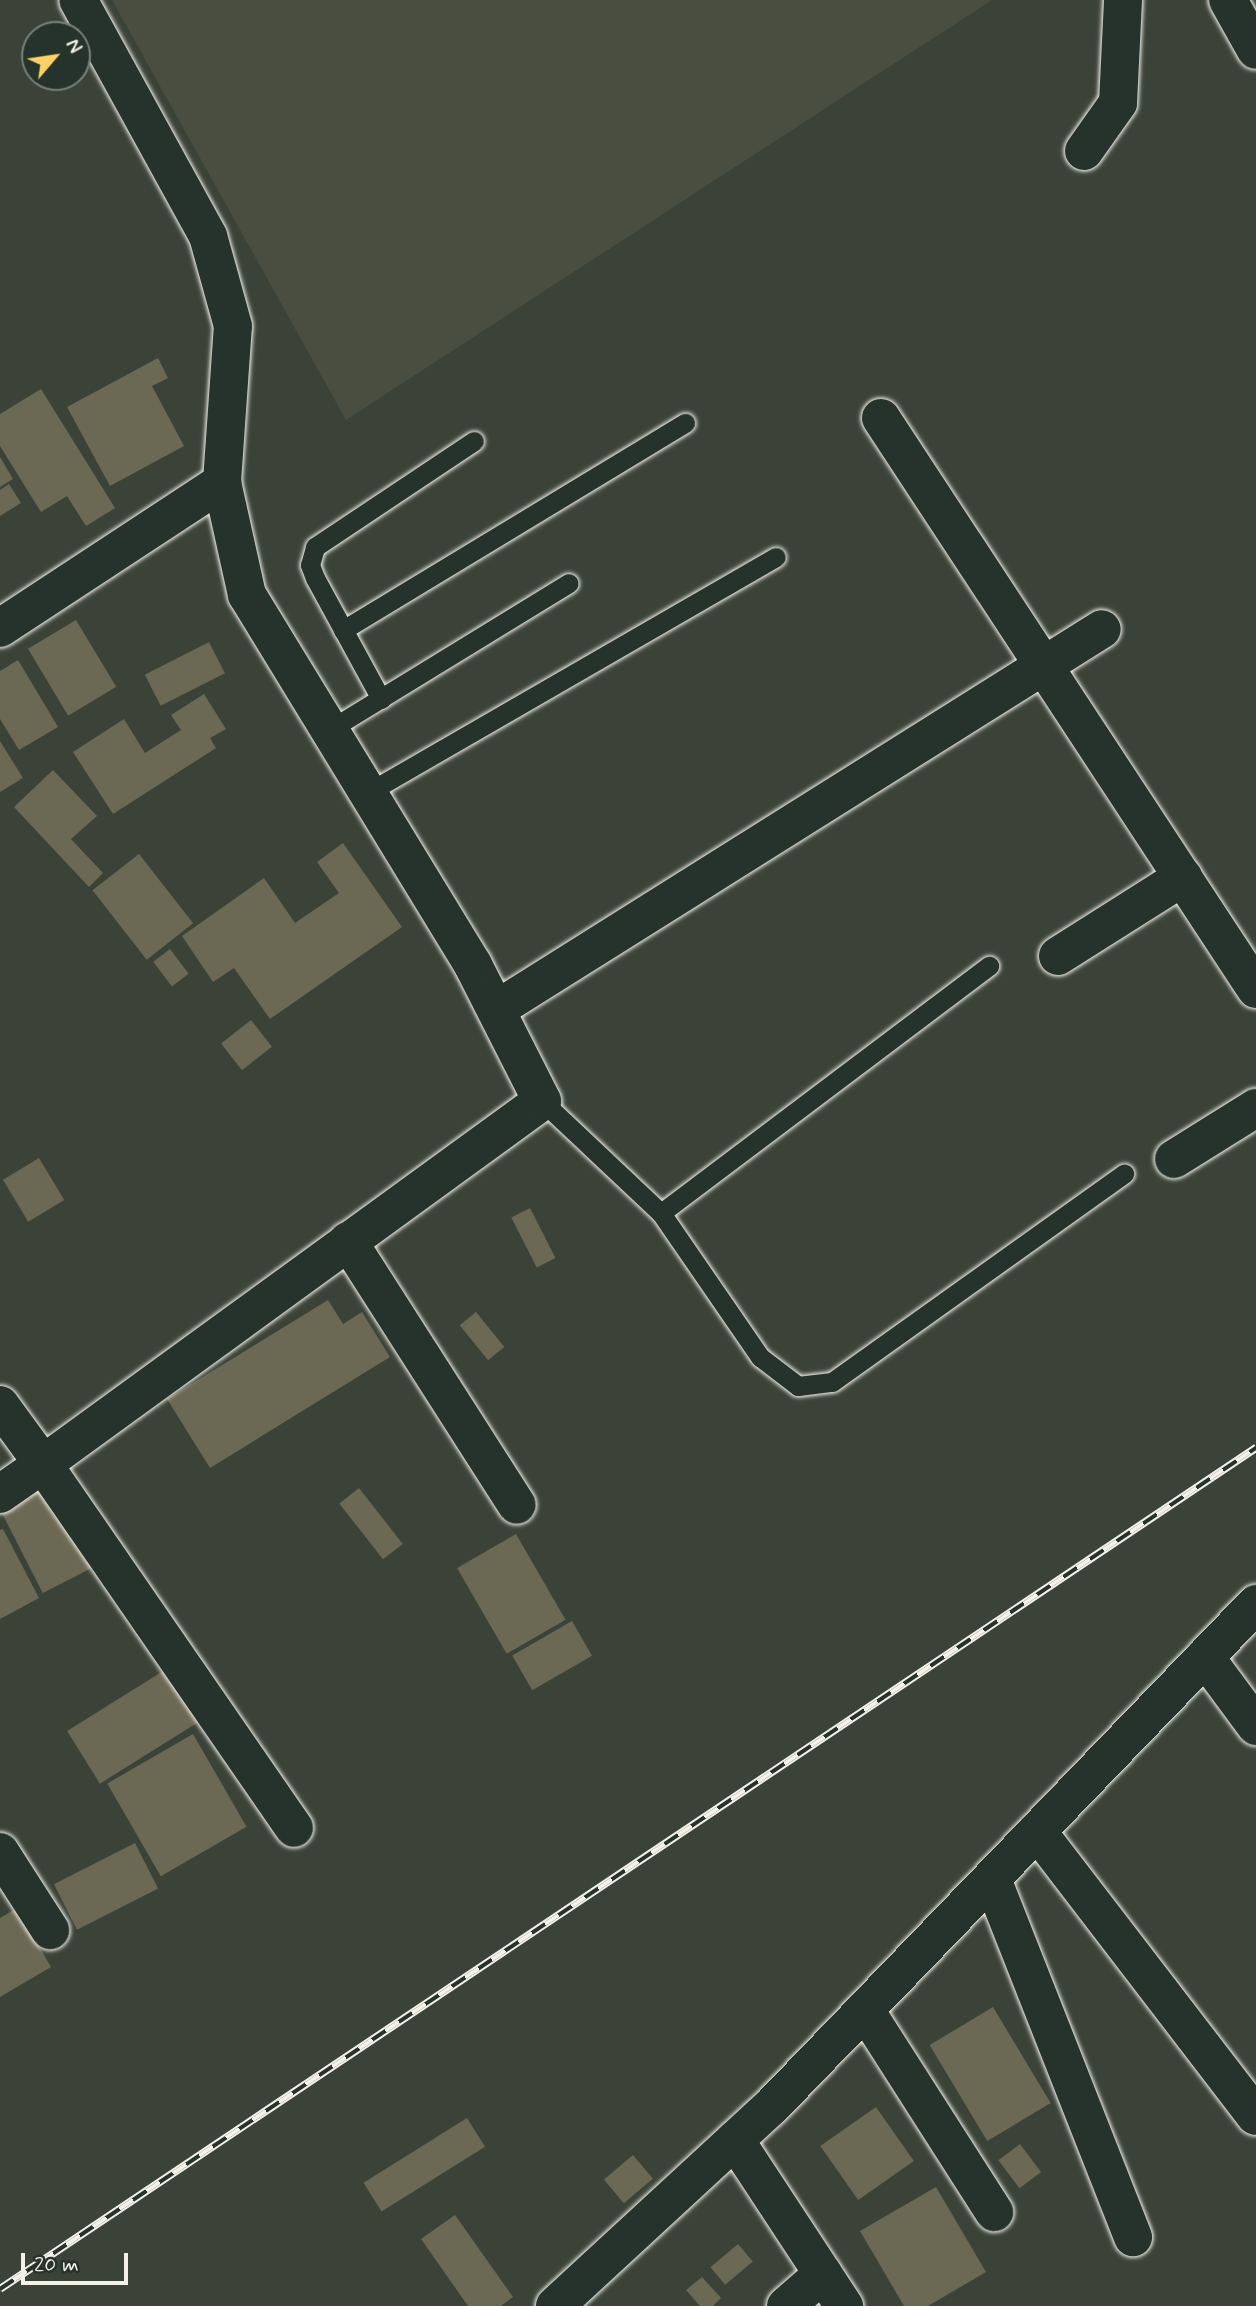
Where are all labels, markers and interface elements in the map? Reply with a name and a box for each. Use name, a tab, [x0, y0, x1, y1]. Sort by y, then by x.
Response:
north arrow	[21, 21, 91, 91]
text: N	[59, 35, 87, 58]
scale bar	[24, 2240, 131, 2284]
text: 20 m	[34, 2251, 79, 2279]

